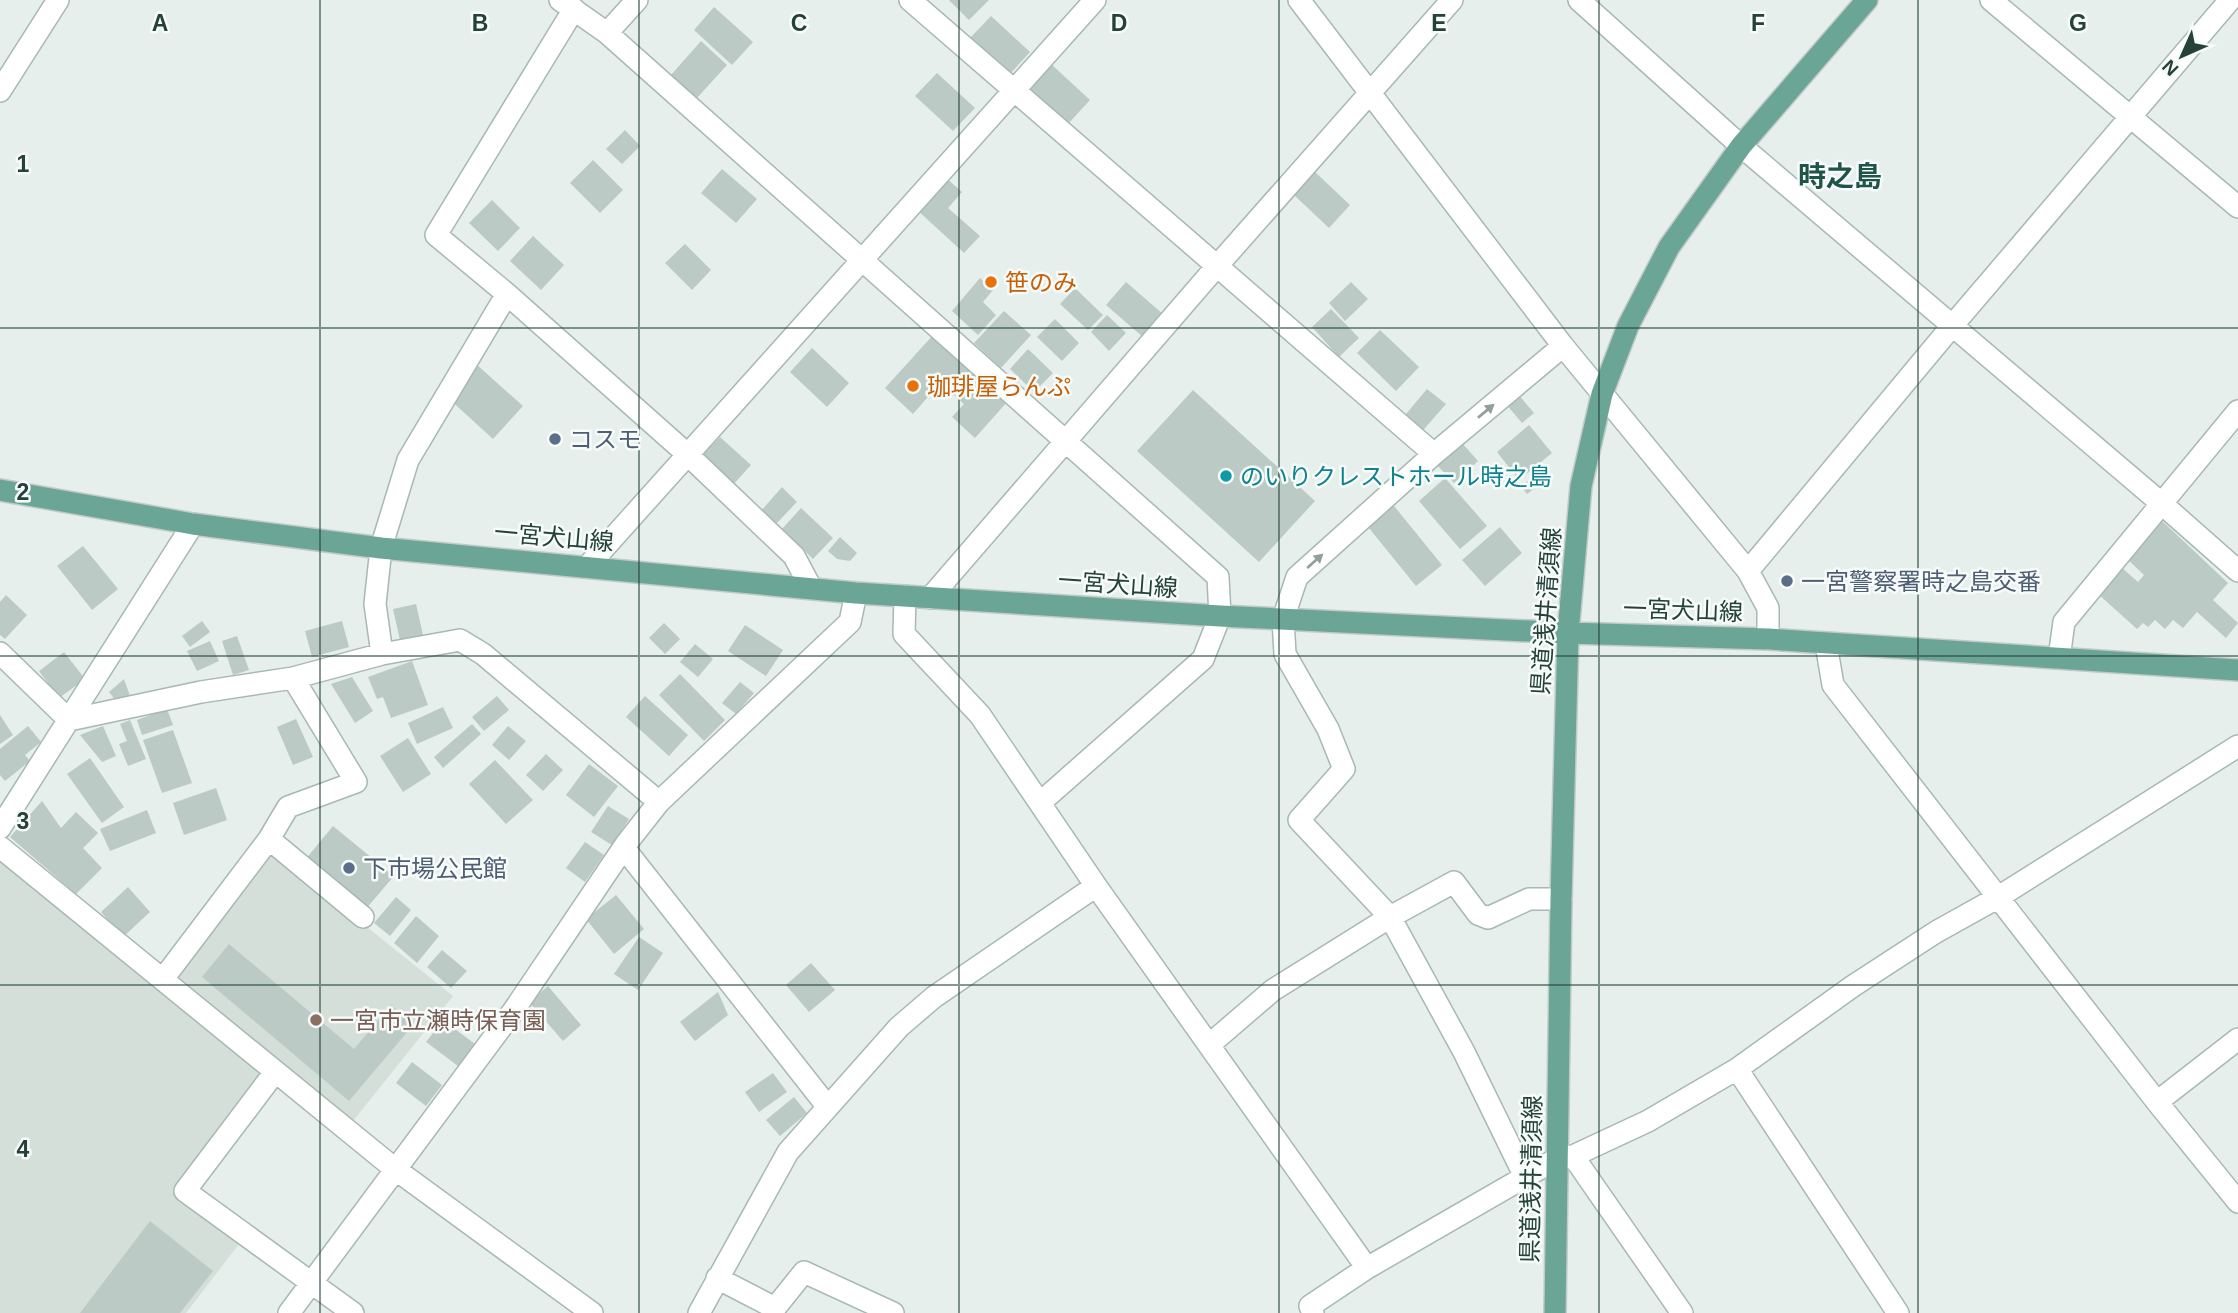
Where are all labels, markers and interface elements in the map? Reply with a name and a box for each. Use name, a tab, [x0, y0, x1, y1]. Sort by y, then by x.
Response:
text: A	[152, 10, 168, 36]
text: B	[472, 10, 488, 36]
text: C	[791, 10, 807, 36]
text: D	[1111, 10, 1127, 36]
text: E	[1431, 10, 1447, 36]
text: F	[1751, 10, 1765, 36]
text: G	[2069, 10, 2087, 36]
north arrow	[2147, 21, 2217, 91]
text: N	[2158, 55, 2183, 80]
text: 1	[17, 151, 30, 177]
district label: 時之島	[1798, 161, 1882, 192]
place label: 笹のみ	[1005, 269, 1077, 296]
marker: 笹のみ	[983, 274, 999, 290]
place label: 珈琲屋らんぷ	[927, 373, 1071, 400]
marker: 珈琲屋らんぷ	[905, 378, 921, 394]
one-way arrow	[1476, 403, 1494, 418]
place label: コスモ	[569, 426, 641, 453]
marker: コスモ	[547, 431, 563, 447]
place label: のいりクレストホール時之島	[1240, 463, 1552, 490]
marker: のいりクレストホール時之島	[1218, 468, 1234, 484]
text: 2	[17, 479, 29, 505]
street label: 一宮犬山線	[493, 518, 615, 556]
street label: 県道浅井清須線	[1527, 526, 1565, 696]
one-way arrow	[1306, 553, 1324, 569]
street label: 一宮犬山線	[1057, 566, 1179, 602]
place label: 一宮警察署時之島交番	[1801, 568, 2041, 595]
marker: 一宮警察署時之島交番	[1779, 573, 1795, 589]
street label: 一宮犬山線	[1623, 594, 1743, 626]
text: 3	[17, 808, 29, 834]
place label: 下市場公民館	[363, 855, 507, 882]
marker: 下市場公民館	[341, 860, 357, 876]
place label: 一宮市立瀬時保育園	[330, 1007, 546, 1034]
marker: 一宮市立瀬時保育園	[308, 1012, 324, 1028]
street label: 県道浅井清須線	[1516, 1095, 1546, 1263]
text: 4	[17, 1136, 30, 1162]

